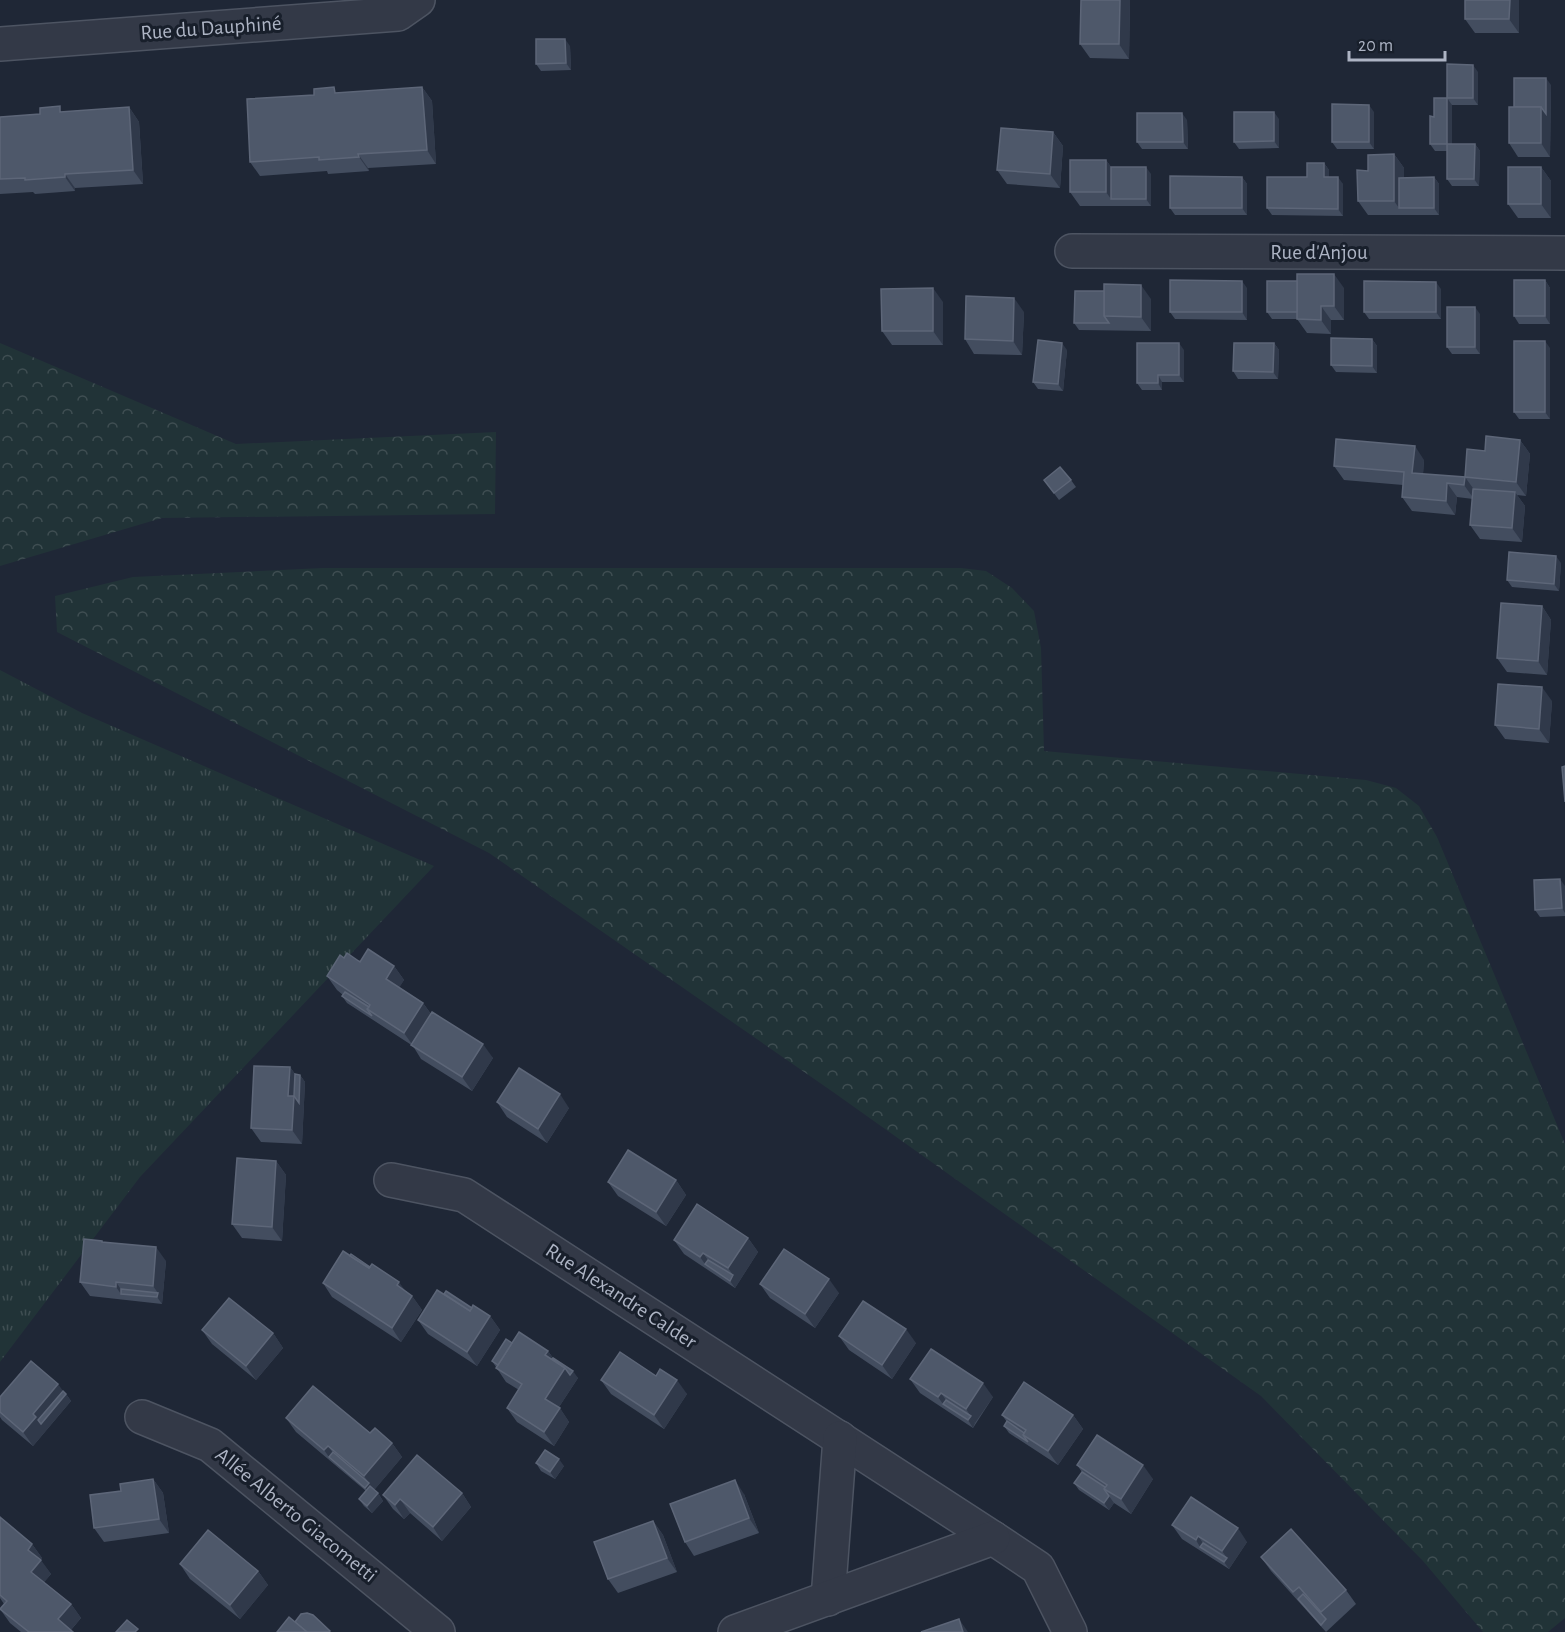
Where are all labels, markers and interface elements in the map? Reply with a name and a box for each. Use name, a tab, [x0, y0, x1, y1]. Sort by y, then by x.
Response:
street label: Rue du Dauphiné	[140, 13, 282, 43]
scale bar	[1349, 24, 1445, 62]
text: 20 m	[1358, 37, 1393, 55]
street label: Rue d'Anjou	[1270, 242, 1368, 263]
street label: Rue Alexandre Calder	[542, 1240, 700, 1353]
street label: Allée Alberto Giacometti	[211, 1444, 381, 1586]

